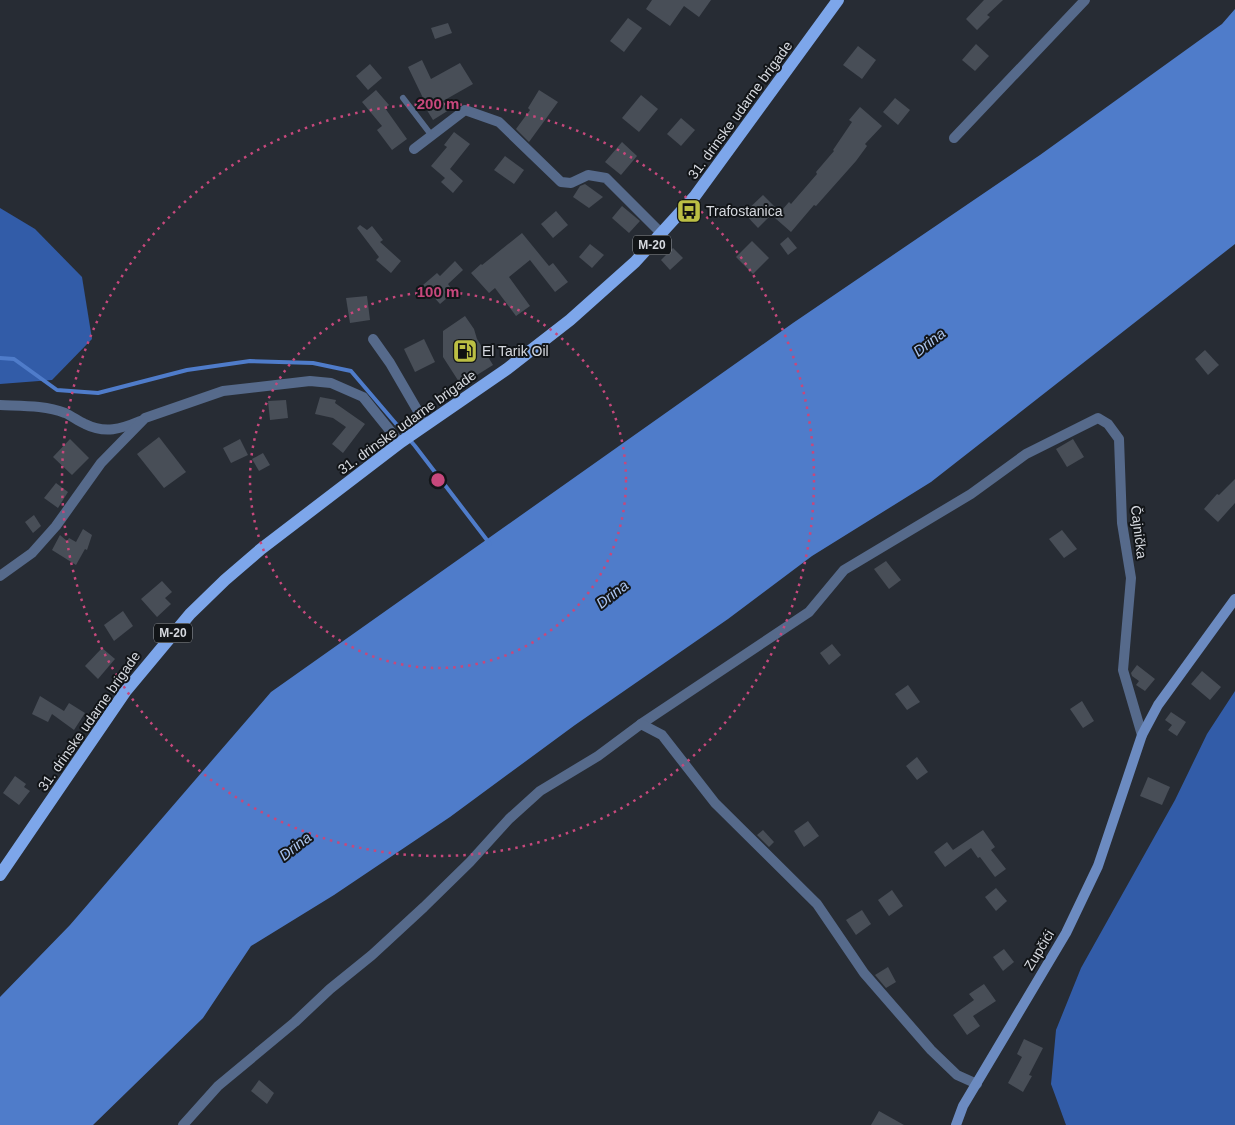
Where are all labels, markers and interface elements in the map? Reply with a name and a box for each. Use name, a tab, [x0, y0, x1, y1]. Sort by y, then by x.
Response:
street label: 31. drinske udarne brigade	[685, 38, 796, 182]
text: 200 m	[417, 95, 459, 112]
bus stop icon: Trafostanica	[676, 198, 702, 224]
place label: Trafostanica	[706, 203, 783, 219]
road number: M-20	[633, 236, 671, 254]
text: 100 m	[417, 283, 459, 300]
water label: Drina	[910, 324, 948, 360]
fuel station icon: El Tarik Oil	[452, 338, 478, 364]
place label: El Tarik Oil	[482, 343, 549, 359]
street label: 31. drinske udarne brigade	[335, 366, 479, 477]
centre of rings	[429, 471, 447, 489]
street label: Čajnička	[1128, 504, 1150, 560]
water label: Drina	[593, 576, 631, 612]
road number: M-20	[154, 624, 192, 642]
street label: 31. drinske udarne brigade	[35, 648, 143, 794]
water label: Drina	[276, 828, 314, 864]
street label: Zupčići	[1021, 927, 1057, 973]

